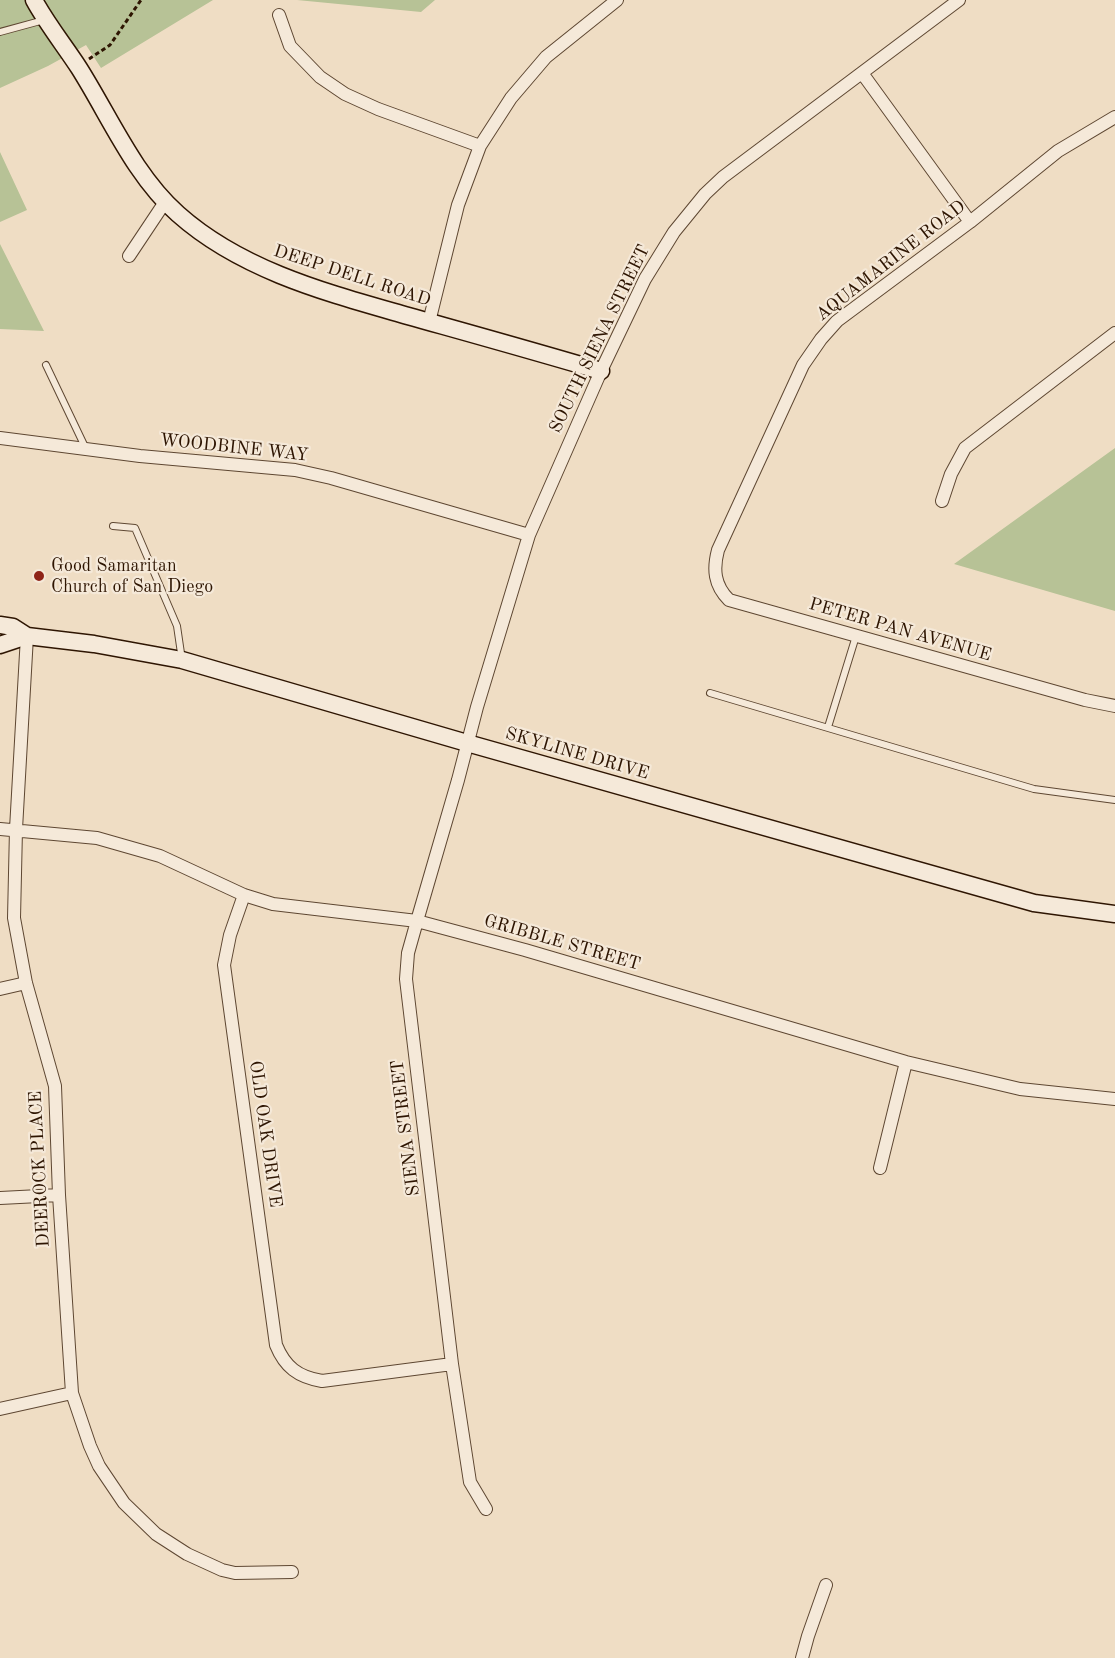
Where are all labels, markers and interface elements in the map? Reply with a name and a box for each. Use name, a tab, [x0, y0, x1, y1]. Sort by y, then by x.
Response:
street label: AQUAMARINE ROAD	[812, 196, 970, 326]
street label: DEEP DELL ROAD	[271, 240, 433, 312]
street label: SOUTH SIENA STREET	[545, 241, 655, 437]
street label: WOODBINE WAY	[159, 429, 309, 467]
place label: Good Samaritan Church of San Diego	[51, 555, 213, 598]
marker: Good Samaritan Church of San Diego	[32, 569, 46, 583]
street label: PETER PAN AVENUE	[806, 594, 994, 666]
street label: SKYLINE DRIVE	[503, 723, 651, 785]
street label: GRIBBLE STREET	[481, 910, 643, 976]
street label: OLD OAK DRIVE	[244, 1059, 286, 1209]
street label: SIENA STREET	[387, 1059, 425, 1197]
street label: DEEROCK PLACE	[25, 1090, 55, 1248]

